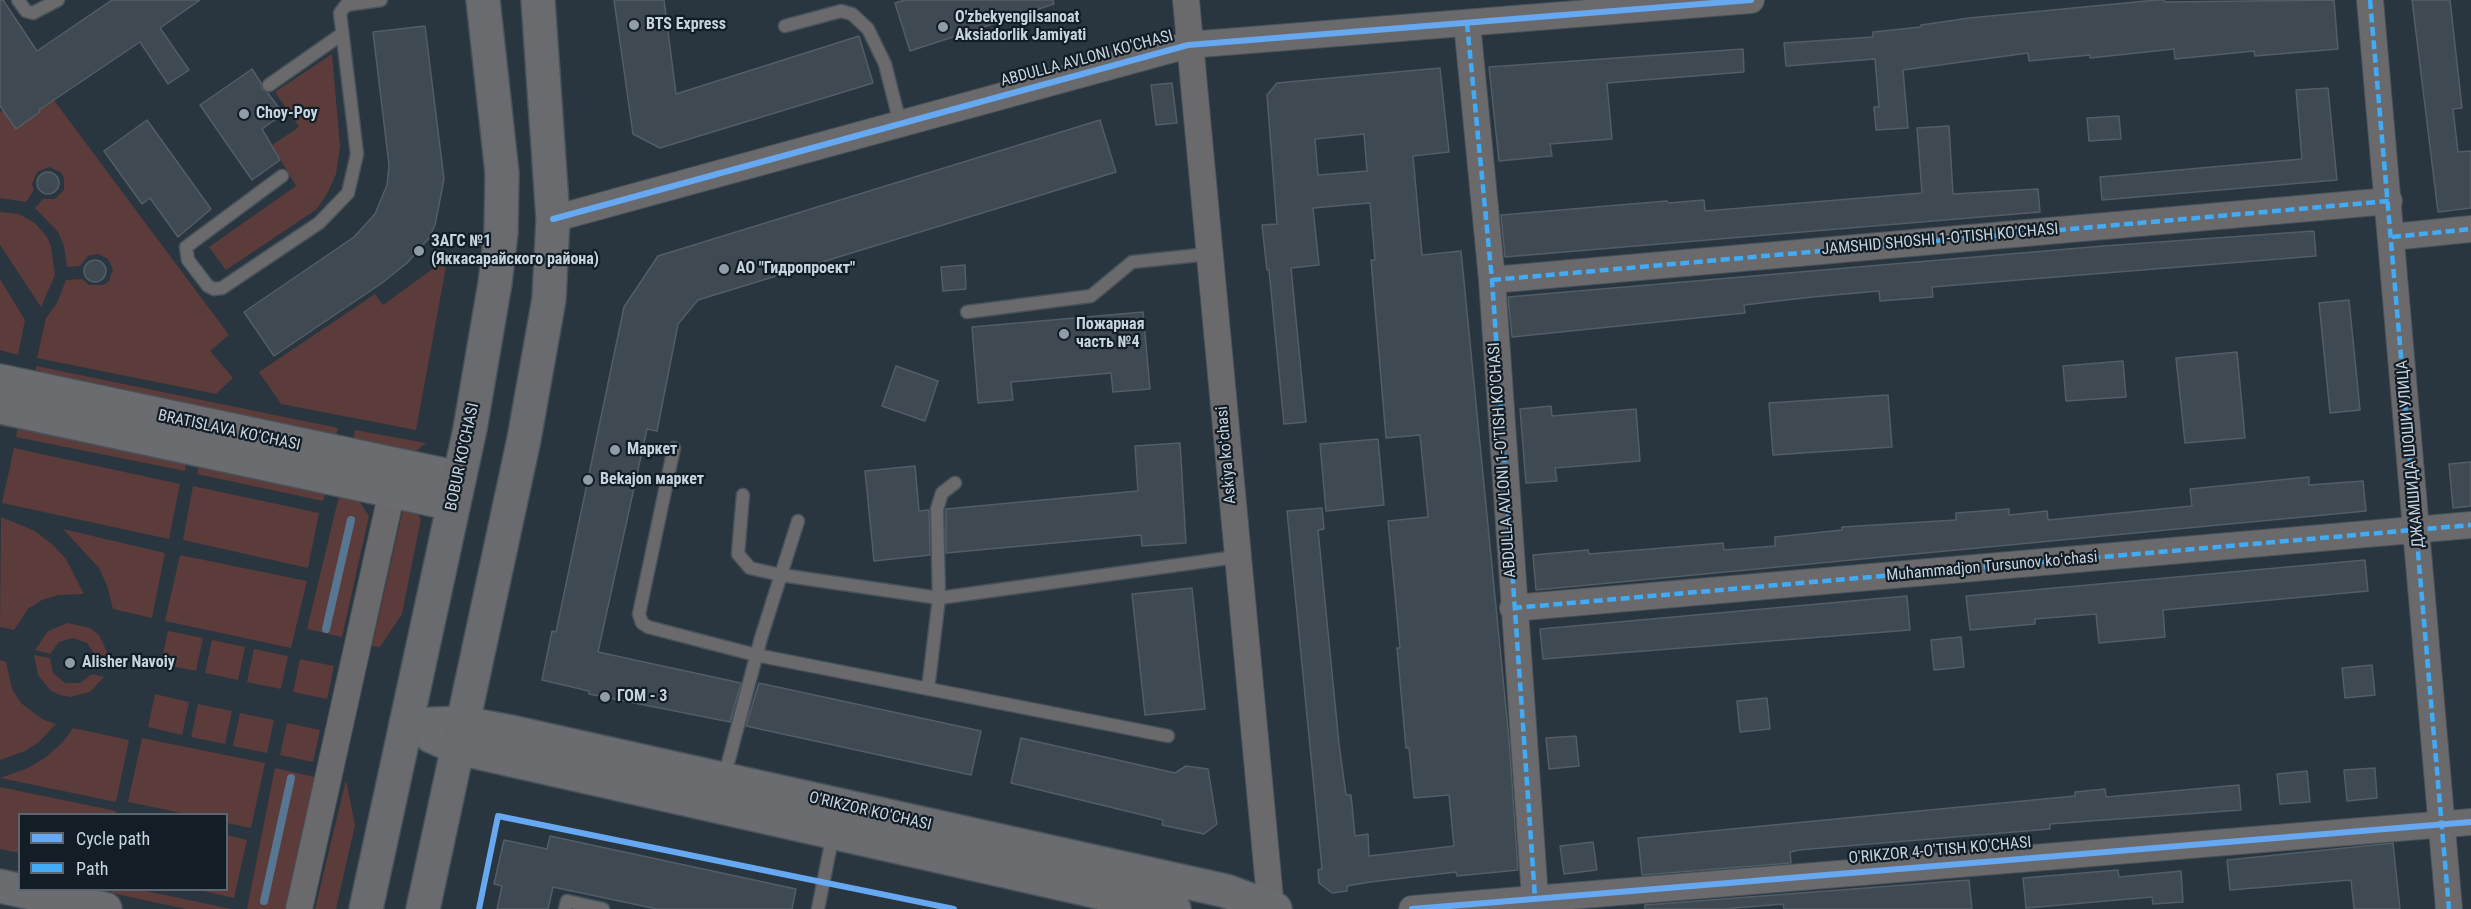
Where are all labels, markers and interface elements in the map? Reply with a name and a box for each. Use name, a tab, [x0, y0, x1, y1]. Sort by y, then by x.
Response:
place label: O'zbekyengilsanoat Aksiadorlik Jamiyati	[955, 8, 1086, 46]
place label: BTS Express	[646, 15, 726, 35]
marker: BTS Express	[627, 18, 641, 32]
marker: O'zbekyengilsanoat Aksiadorlik Jamiyati	[936, 20, 950, 34]
street label: ABDULLA AVLONI KO'CHASI	[999, 27, 1175, 91]
place label: Choy-Poy	[256, 104, 318, 124]
marker: Choy-Poy	[237, 107, 251, 121]
street label: JAMSHID SHOSHI 1-O'TISH KO'CHASI	[1821, 220, 2059, 260]
place label: ЗАГС №1 (Яккасарайского района)	[431, 232, 599, 270]
marker: ЗАГС №1 (Яккасарайского района)	[412, 244, 426, 258]
place label: АО "Гидропроект"	[736, 259, 855, 279]
marker: АО "Гидропроект"	[717, 262, 731, 276]
place label: Пожарная часть №4	[1076, 315, 1145, 353]
marker: Пожарная часть №4	[1057, 327, 1071, 341]
street label: ABDULLA AVLONI 1-O'TISH KO'CHASI	[1485, 342, 1521, 578]
street label: ДЖАМШИДА ШОШИ УЛИЦА	[2393, 359, 2429, 549]
street label: BOBUR KO'CHASI	[442, 401, 484, 513]
street label: Askiya koʻchasi	[1213, 405, 1241, 505]
street label: BRATISLAVA KO'CHASI	[156, 407, 302, 455]
place label: Маркет	[627, 440, 677, 460]
marker: Маркет	[608, 443, 622, 457]
place label: Bekajon маркет	[600, 470, 704, 490]
marker: Bekajon маркет	[581, 473, 595, 487]
street label: Muhammadjon Tursunov koʻchasi	[1886, 548, 2098, 586]
place label: Alisher Navoiy	[82, 653, 175, 673]
marker: Alisher Navoiy	[63, 656, 77, 670]
place label: ГОМ - 3	[617, 687, 667, 707]
marker: ГОМ - 3	[598, 690, 612, 704]
street label: O'RIKZOR KO'CHASI	[807, 789, 933, 835]
legend	[18, 813, 228, 891]
text: Cycle path	[76, 828, 150, 849]
street label: O'RIKZOR 4-O'TISH KO'CHASI	[1848, 833, 2032, 869]
text: Path	[76, 858, 109, 879]

